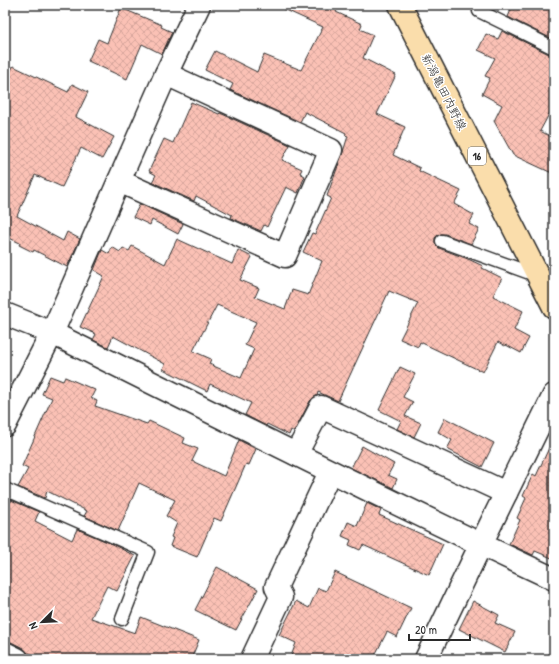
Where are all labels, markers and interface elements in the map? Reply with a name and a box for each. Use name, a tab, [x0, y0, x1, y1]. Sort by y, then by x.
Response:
street label: 新潟亀田内野線	[418, 50, 471, 133]
road number: 16	[468, 147, 486, 165]
north arrow	[22, 602, 62, 642]
scale bar	[409, 616, 470, 642]
text: N	[25, 620, 40, 632]
text: 20 m	[415, 621, 437, 638]

